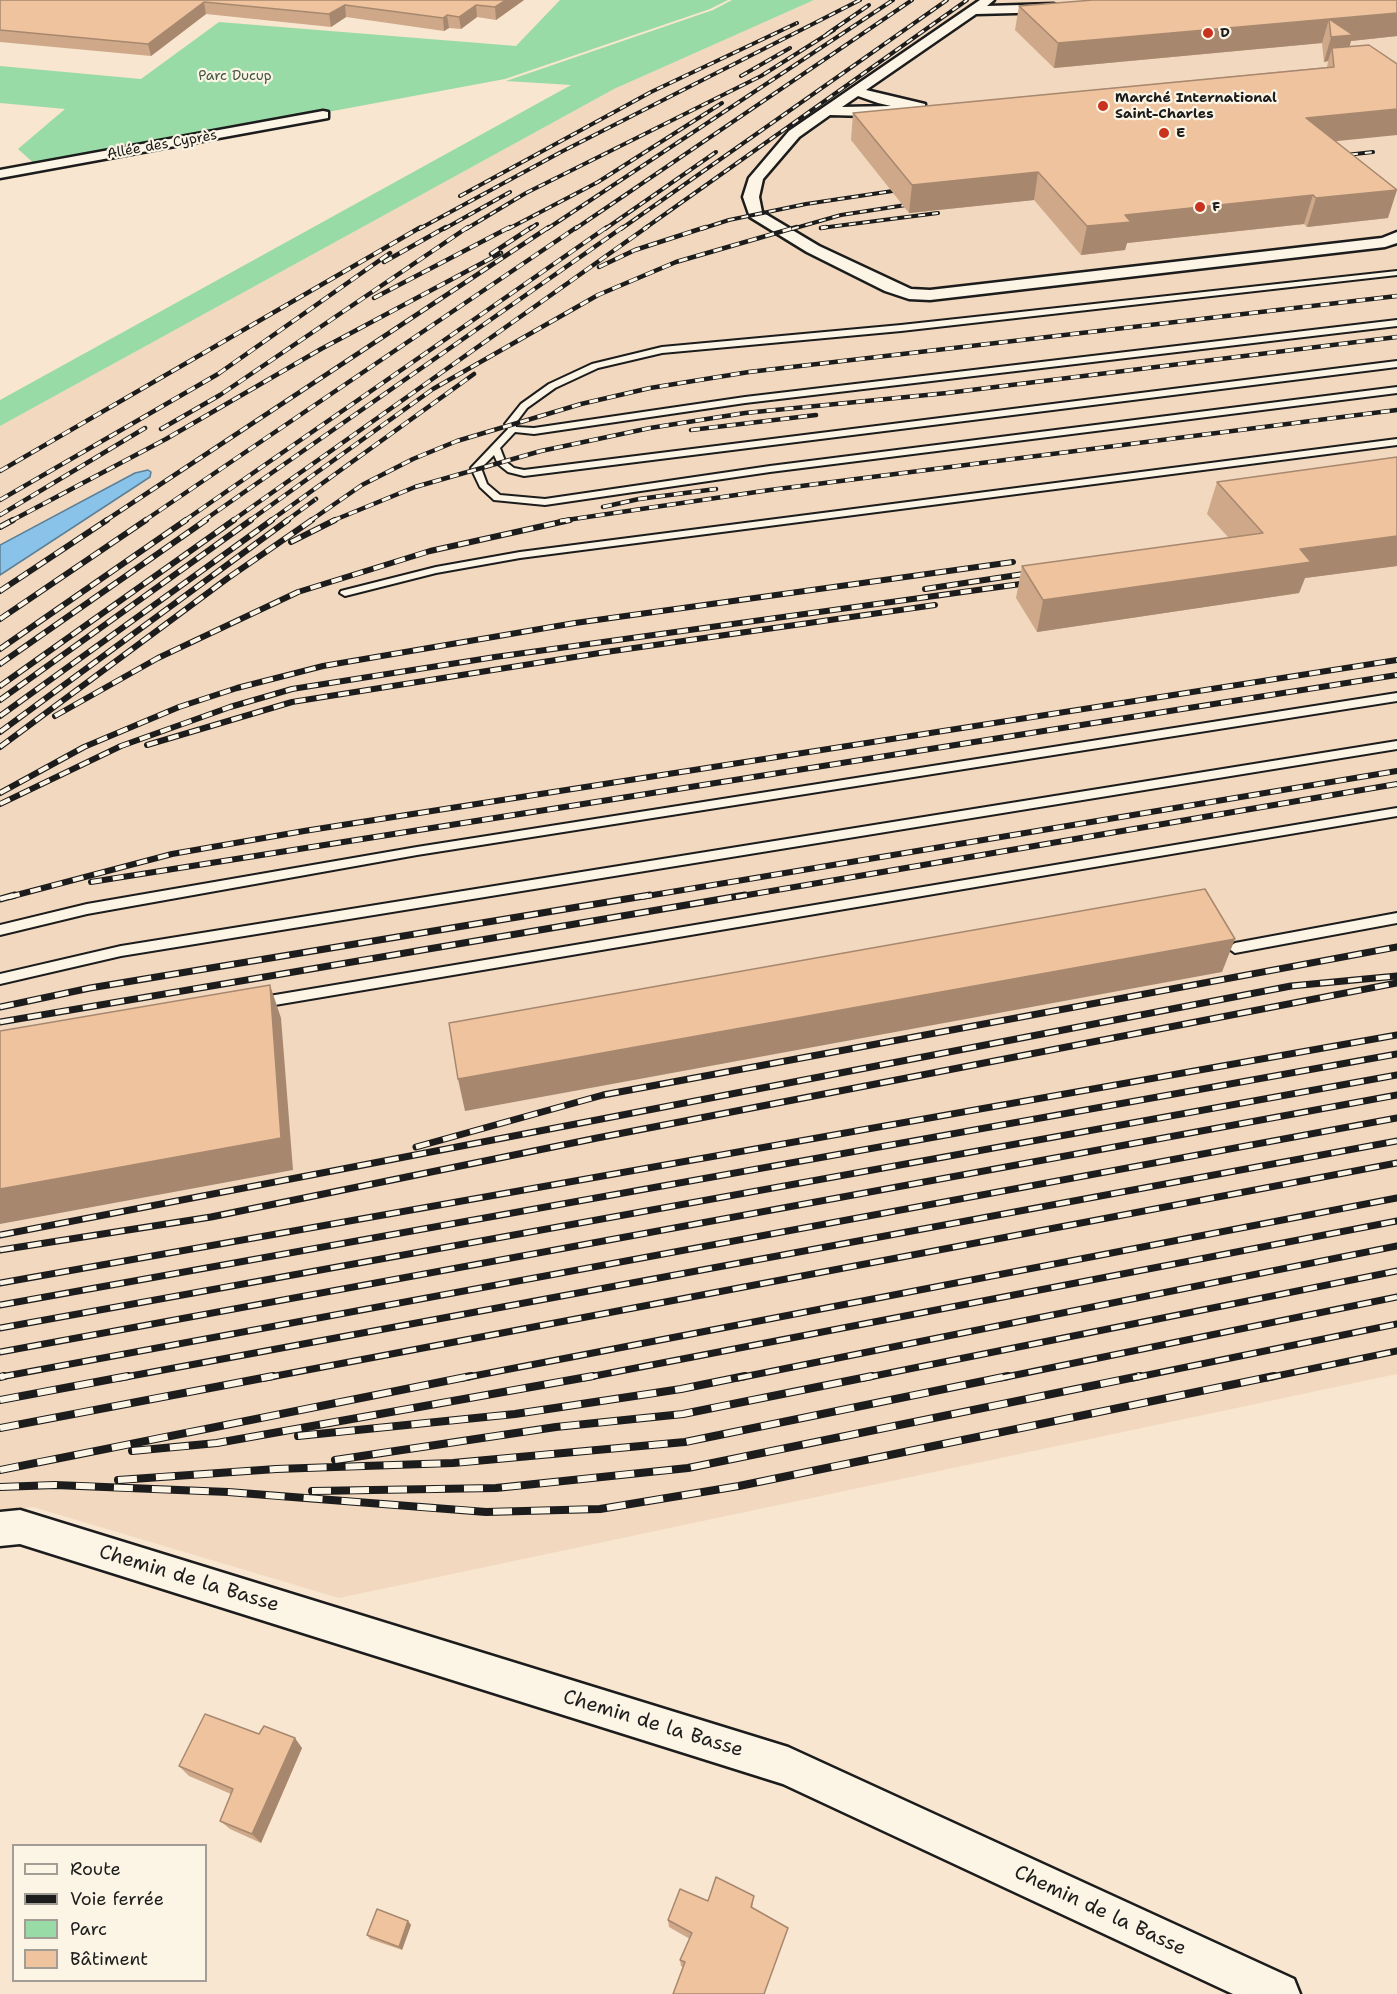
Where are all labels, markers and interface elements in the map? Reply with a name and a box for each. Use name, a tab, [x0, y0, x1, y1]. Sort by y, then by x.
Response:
place label: D	[1220, 25, 1230, 41]
marker: D	[1201, 26, 1215, 40]
park label: Parc Ducup	[198, 68, 272, 84]
place label: Marché International Saint-Charles	[1115, 90, 1277, 122]
marker: Marché International Saint-Charles	[1096, 99, 1110, 113]
place label: E	[1176, 125, 1185, 141]
marker: E	[1157, 126, 1171, 140]
street label: Allée des Cyprès	[106, 127, 218, 163]
place label: F	[1212, 199, 1220, 215]
marker: F	[1193, 200, 1207, 214]
street label: Chemin de la Basse	[96, 1540, 282, 1618]
street label: Chemin de la Basse	[560, 1685, 746, 1763]
legend	[12, 1844, 207, 1982]
text: Route	[70, 1857, 121, 1881]
street label: Chemin de la Basse	[1010, 1861, 1190, 1961]
text: Voie ferrée	[70, 1887, 164, 1911]
text: Parc	[70, 1917, 107, 1941]
text: Bâtiment	[70, 1947, 148, 1971]

